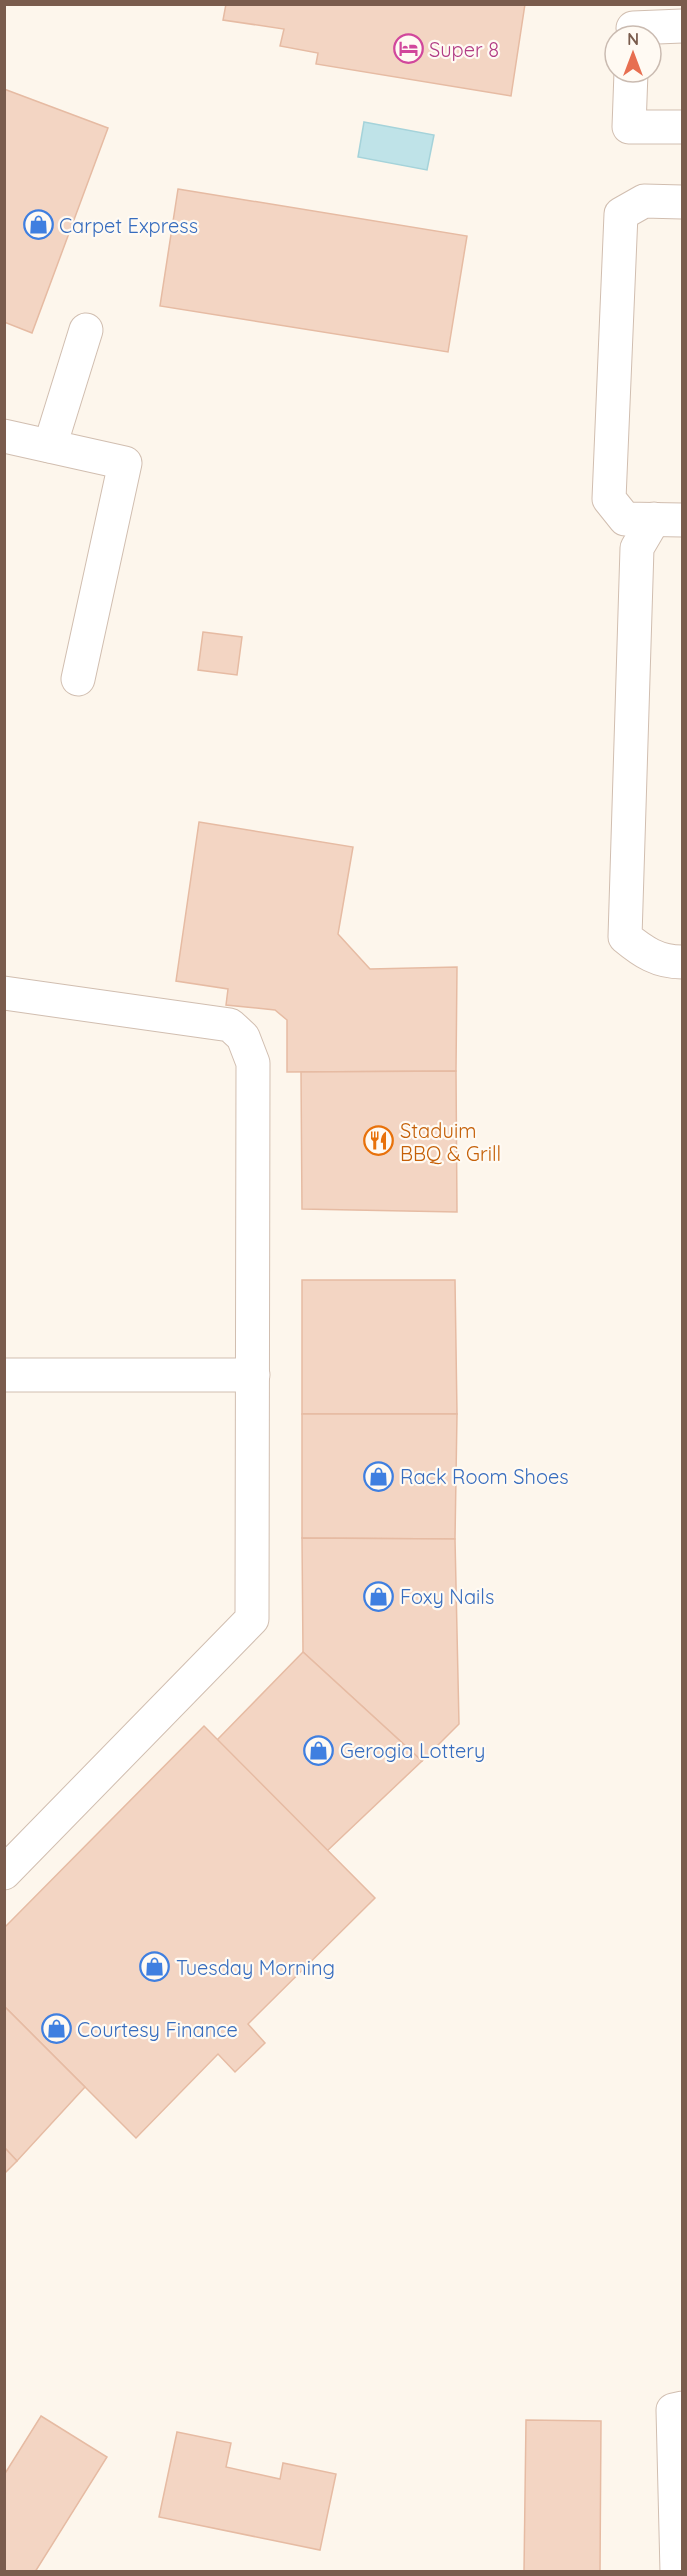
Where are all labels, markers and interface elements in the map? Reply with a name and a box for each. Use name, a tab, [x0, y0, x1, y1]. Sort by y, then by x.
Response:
north arrow	[603, 24, 663, 84]
text: N	[627, 29, 639, 49]
hotel icon: Super 8	[392, 33, 424, 65]
place label: Super 8	[429, 37, 499, 62]
shop icon: Carpet Express	[22, 209, 54, 241]
place label: Carpet Express	[59, 213, 198, 238]
place label: Staduim BBQ & Grill	[400, 1118, 501, 1166]
restaurant icon: Staduim BBQ & Grill	[363, 1125, 395, 1157]
shop icon: Rack Room Shoes	[363, 1460, 395, 1492]
place label: Rack Room Shoes	[400, 1464, 569, 1489]
shop icon: Foxy Nails	[363, 1580, 395, 1612]
place label: Foxy Nails	[400, 1584, 494, 1609]
shop icon: Gerogia Lottery	[303, 1734, 335, 1766]
place label: Gerogia Lottery	[340, 1738, 485, 1763]
shop icon: Tuesday Morning	[139, 1951, 171, 1983]
place label: Tuesday Morning	[176, 1955, 335, 1980]
shop icon: Courtesy Finance	[40, 2013, 72, 2045]
place label: Courtesy Finance	[77, 2017, 238, 2042]

